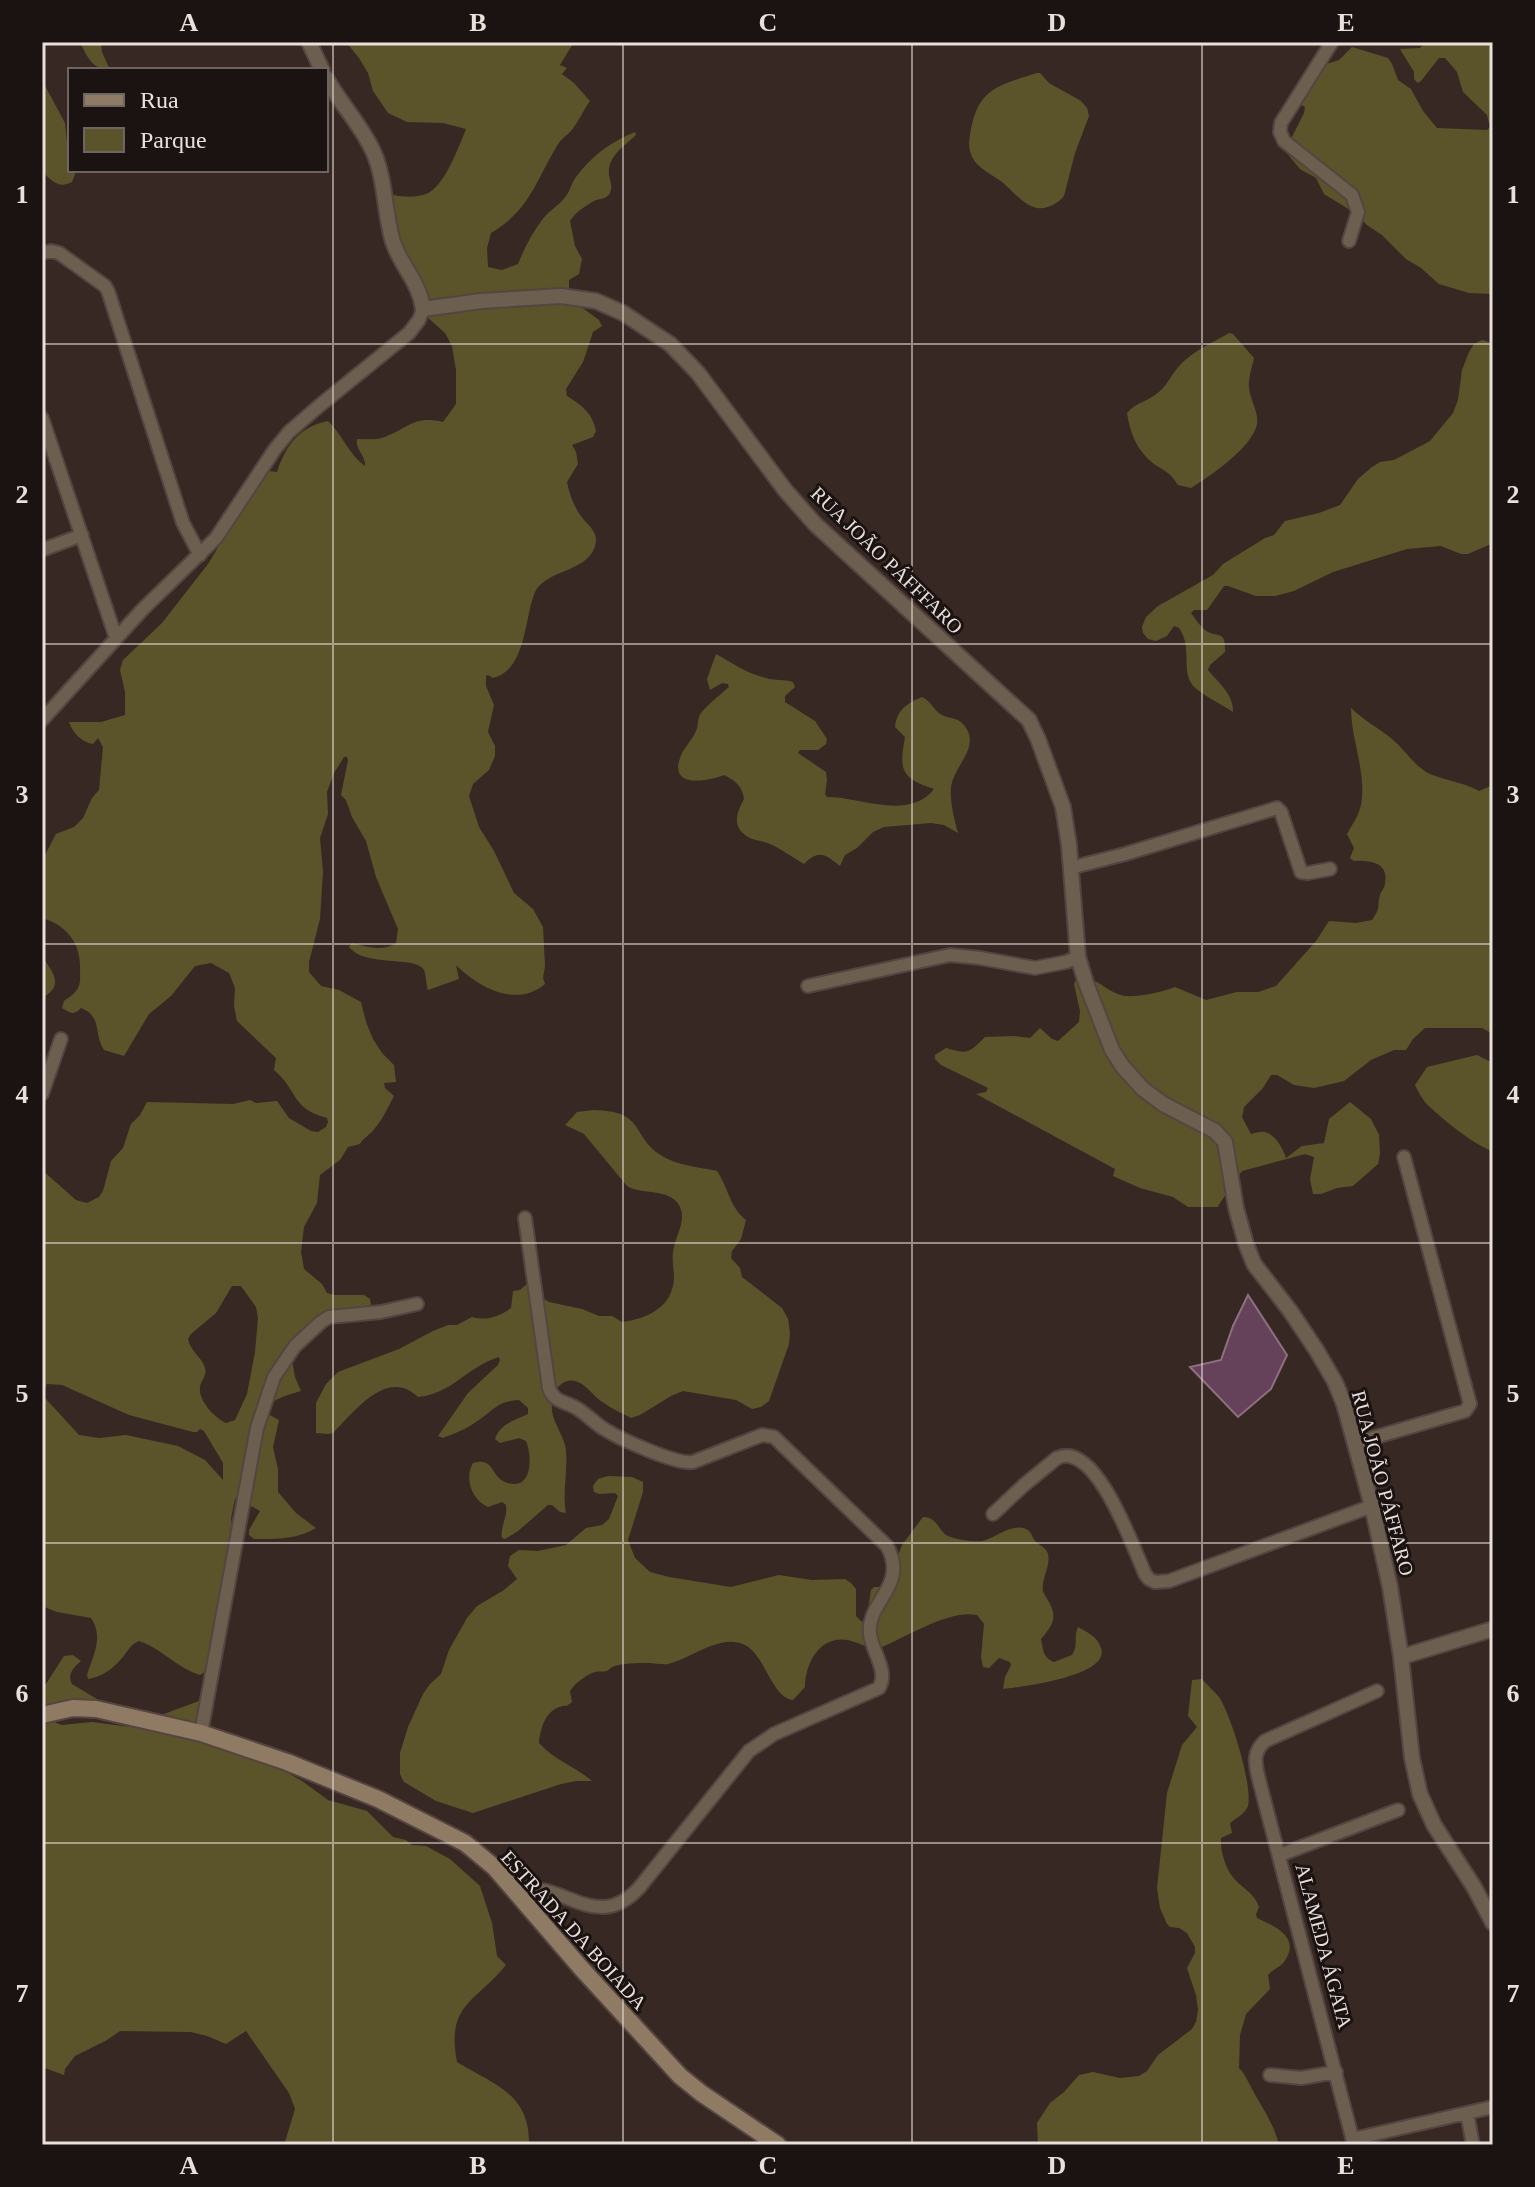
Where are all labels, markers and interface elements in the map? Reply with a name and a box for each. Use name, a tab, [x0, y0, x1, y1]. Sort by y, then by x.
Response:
text: A	[180, 8, 199, 37]
text: B	[469, 8, 487, 37]
text: C	[759, 8, 777, 37]
text: D	[1048, 8, 1066, 37]
text: E	[1337, 8, 1355, 37]
legend	[68, 68, 328, 172]
text: Rua	[140, 87, 179, 113]
text: Parque	[140, 127, 207, 153]
text: 1	[16, 180, 29, 209]
text: 1	[1507, 180, 1520, 209]
text: 2	[16, 480, 29, 509]
text: 2	[1507, 480, 1520, 509]
street label: RUA JOÃO PÁFFFARO	[807, 481, 968, 638]
text: 3	[16, 780, 29, 809]
text: 3	[1507, 780, 1520, 809]
text: 4	[16, 1080, 29, 1109]
text: 4	[1507, 1080, 1520, 1109]
text: 5	[16, 1379, 29, 1408]
text: 5	[1507, 1379, 1520, 1408]
street label: RUA JOÃO PÁFFARO	[1348, 1388, 1419, 1578]
text: 6	[16, 1679, 29, 1708]
text: 6	[1507, 1679, 1520, 1708]
street label: ESTRADA DA BOIADA	[497, 1846, 652, 2015]
street label: ALAMEDA ÁGATA	[1291, 1861, 1357, 2032]
text: 7	[16, 1979, 29, 2008]
text: 7	[1507, 1979, 1520, 2008]
text: A	[180, 2151, 199, 2180]
text: B	[469, 2151, 487, 2180]
text: C	[759, 2151, 777, 2180]
text: D	[1048, 2151, 1066, 2180]
text: E	[1337, 2151, 1355, 2180]

